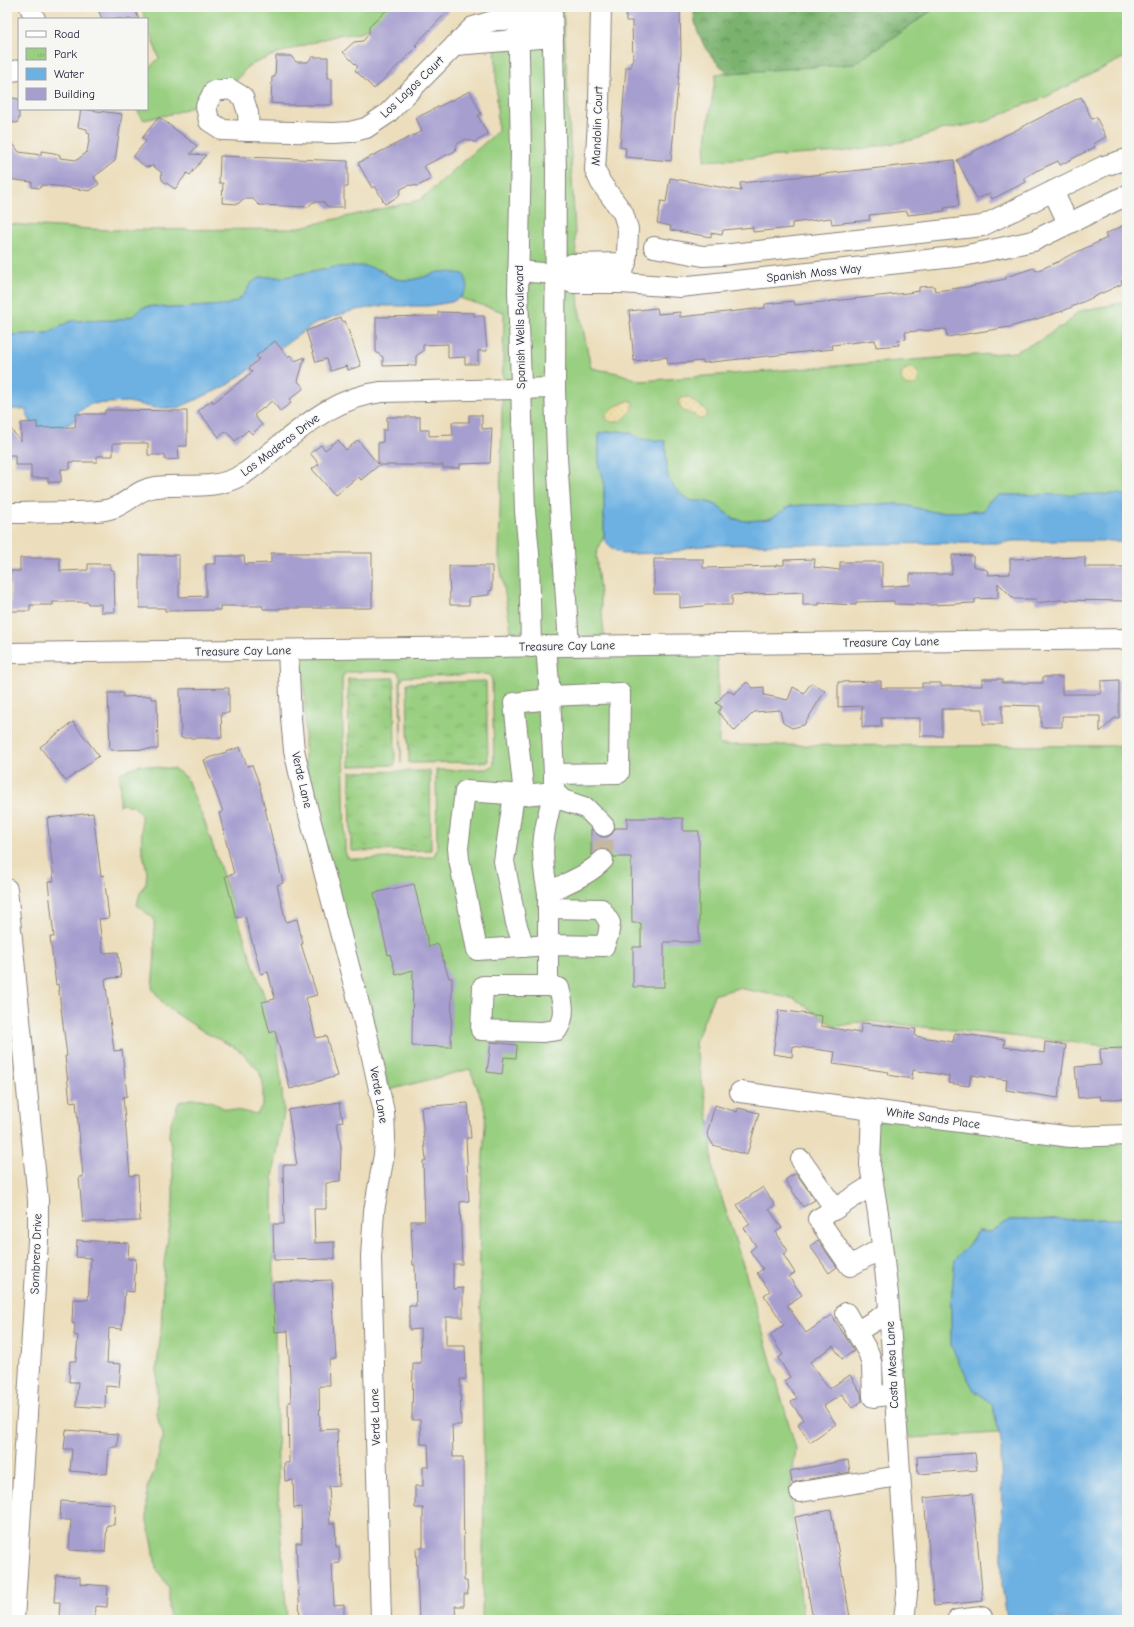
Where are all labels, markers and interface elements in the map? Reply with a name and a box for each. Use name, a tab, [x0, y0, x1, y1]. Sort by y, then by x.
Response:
legend	[18, 18, 148, 110]
text: Road	[54, 27, 80, 41]
text: Park	[54, 47, 77, 61]
street label: Los Lagos Court	[377, 53, 447, 121]
text: Water	[54, 67, 84, 81]
street label: Mandolin Court	[589, 85, 605, 166]
text: Building	[54, 87, 95, 101]
street label: Spanish Moss Way	[766, 261, 863, 285]
street label: Spanish Wells Boulevard	[512, 265, 528, 389]
street label: Las Maderas Drive	[238, 411, 322, 479]
street label: Treasure Cay Lane	[843, 634, 939, 650]
street label: Treasure Cay Lane	[519, 638, 615, 654]
street label: Treasure Cay Lane	[195, 643, 291, 659]
street label: Verde Lane	[289, 751, 315, 809]
street label: Verde Lane	[367, 1066, 391, 1124]
street label: White Sands Place	[885, 1104, 981, 1132]
street label: Sombrero Drive	[28, 1213, 44, 1295]
street label: Costa Mesa Lane	[883, 1321, 901, 1409]
street label: Verde Lane	[367, 1388, 383, 1446]

